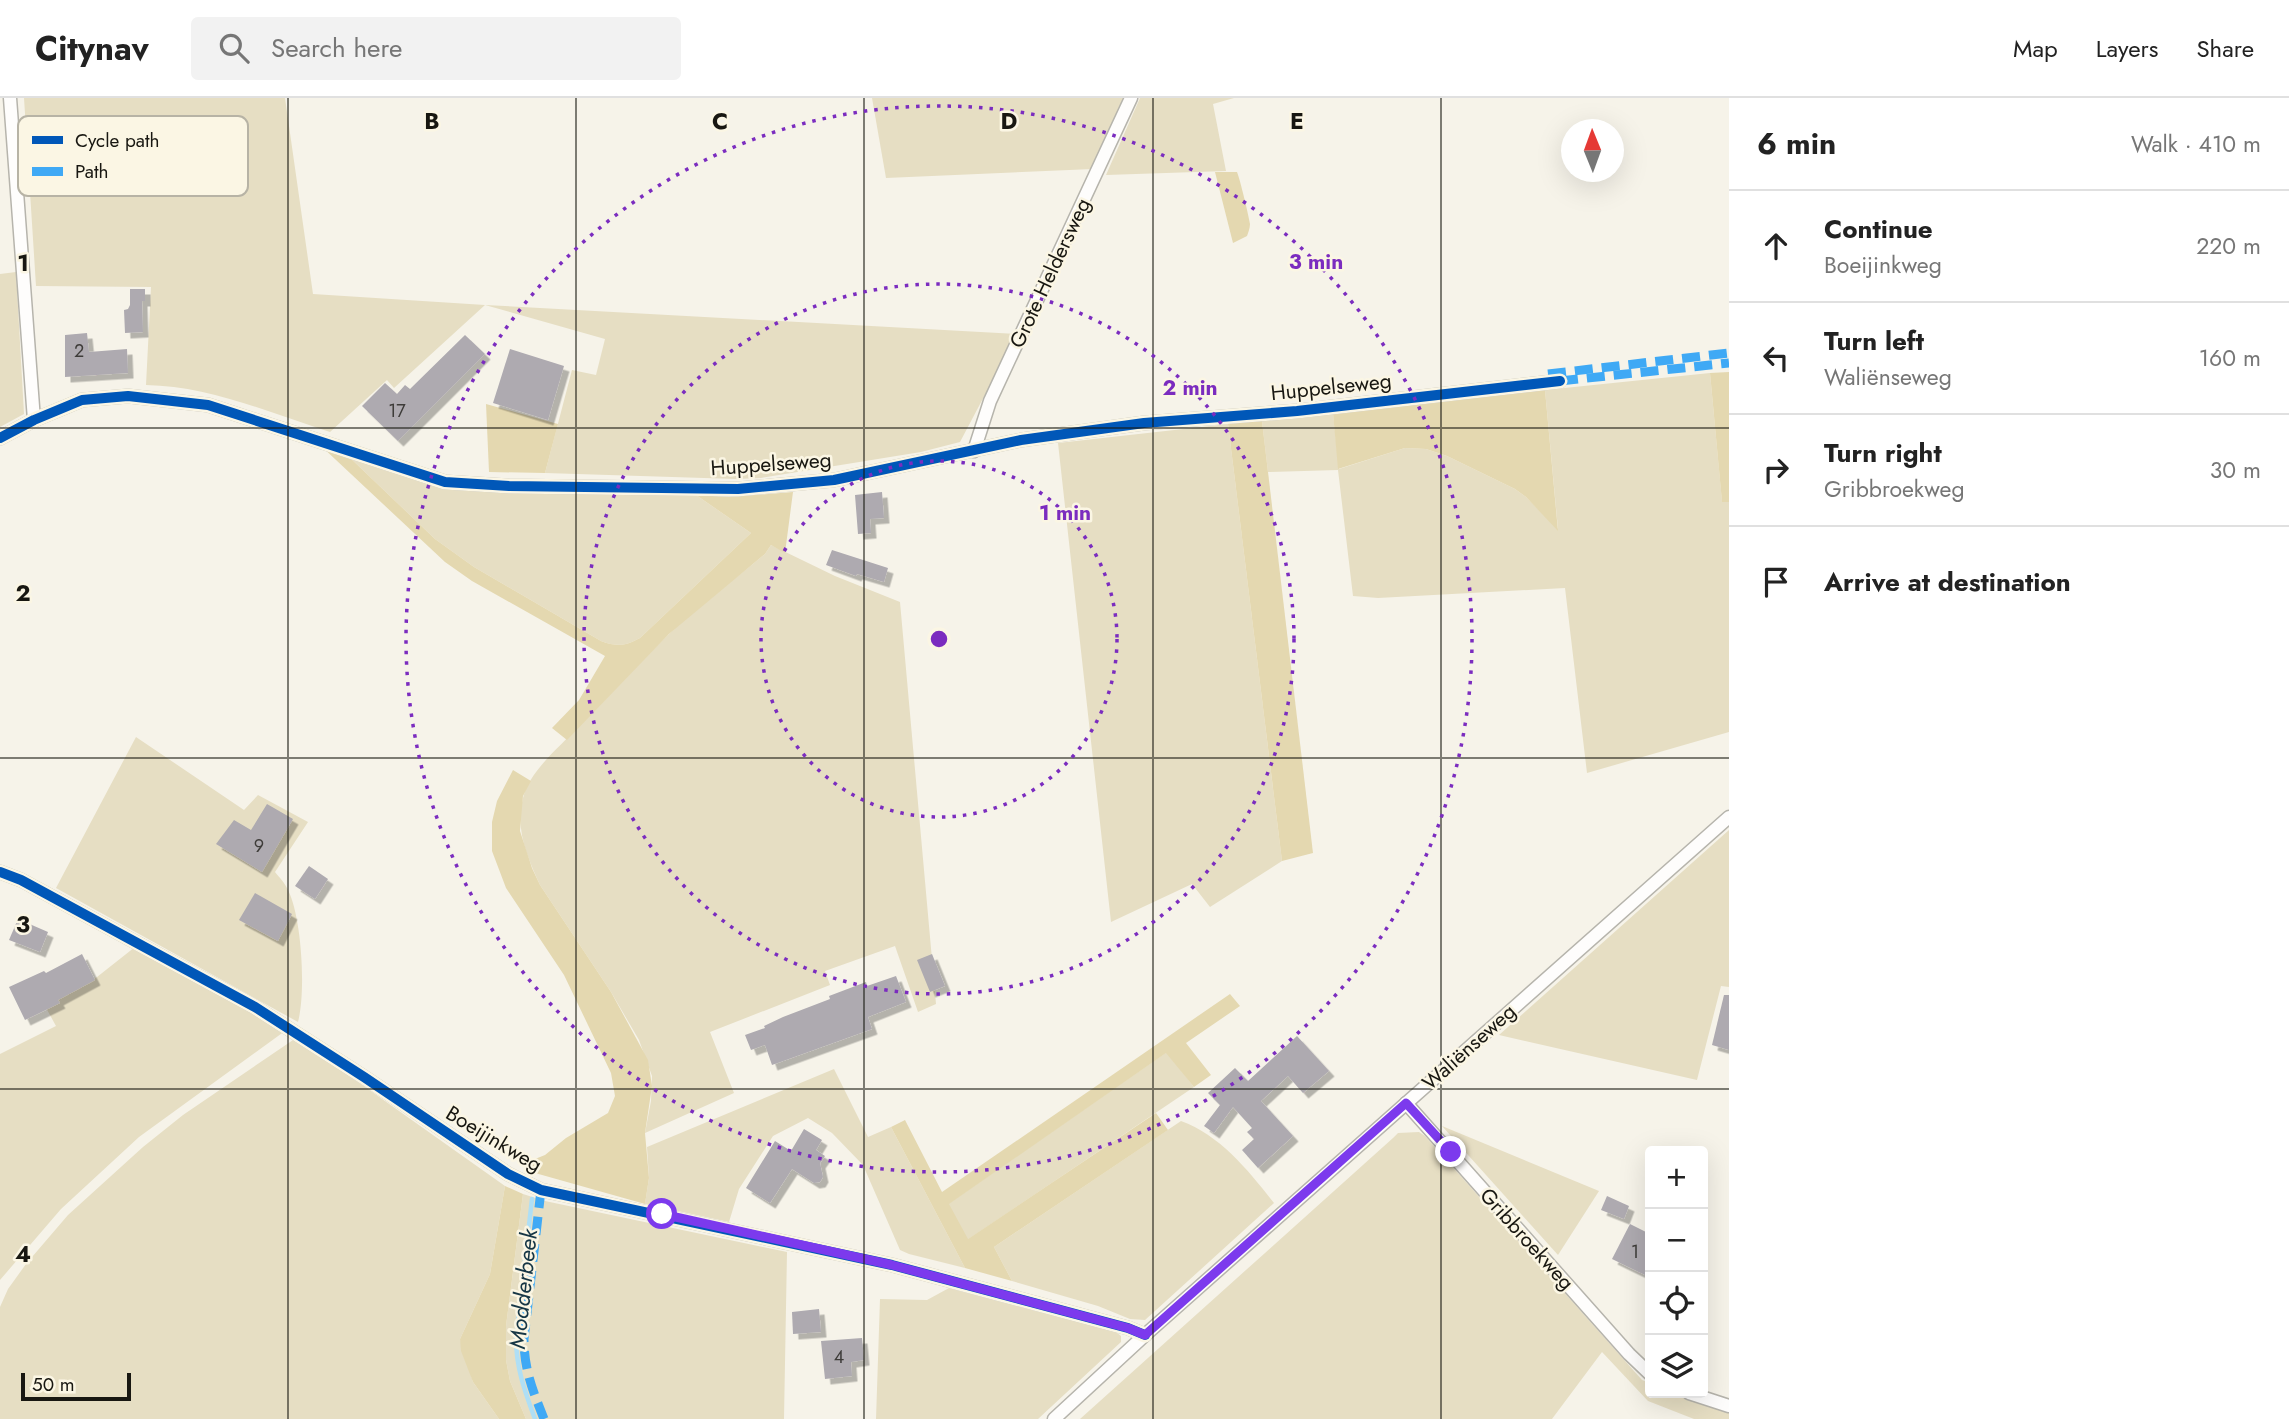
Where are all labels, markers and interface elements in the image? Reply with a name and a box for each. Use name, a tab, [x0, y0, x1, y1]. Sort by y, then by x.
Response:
search box	[191, 17, 681, 80]
text: Citynav	[35, 25, 149, 72]
icon: search	[215, 29, 253, 67]
text: Search here	[271, 29, 402, 67]
text: Map	[2013, 31, 2058, 66]
text: Layers	[2096, 31, 2158, 66]
text: Share	[2196, 31, 2254, 66]
text: B	[424, 104, 440, 138]
text: C	[712, 104, 728, 138]
text: D	[1001, 104, 1018, 138]
text: E	[1290, 104, 1304, 138]
legend	[18, 116, 248, 196]
north arrow	[1561, 119, 1624, 182]
text: 6 min	[1757, 122, 1836, 165]
text: Cycle path	[75, 127, 160, 154]
text: Walk · 410 m	[2131, 127, 2261, 161]
text: Path	[75, 158, 109, 185]
street label: Grote Heldersweg	[1002, 193, 1098, 353]
text: Continue	[1824, 210, 1933, 248]
icon: ahead	[1757, 227, 1795, 265]
text: 220 m	[2196, 229, 2261, 263]
text: 1	[17, 246, 29, 280]
text: 3 min	[1289, 247, 1343, 277]
text: Boeijinkweg	[1824, 248, 1942, 282]
text: Turn left	[1824, 322, 1924, 360]
house number: 2	[74, 338, 84, 364]
icon: left	[1757, 339, 1795, 377]
text: 160 m	[2199, 341, 2261, 375]
text: Waliënseweg	[1824, 360, 1952, 394]
street label: Huppelseweg	[1269, 366, 1393, 408]
text: 2 min	[1162, 373, 1218, 403]
house number: 17	[388, 398, 406, 424]
text: Turn right	[1824, 434, 1942, 472]
street label: Huppelseweg	[709, 445, 833, 483]
icon: right	[1757, 451, 1795, 489]
text: 30 m	[2210, 453, 2261, 487]
text: Gribbroekweg	[1824, 472, 1965, 506]
text: 1 min	[1039, 498, 1091, 528]
icon: arrive	[1757, 563, 1795, 601]
text: Arrive at destination	[1824, 563, 2071, 601]
text: 2	[15, 576, 31, 610]
centre of rings	[927, 627, 951, 651]
house number: 9	[254, 833, 264, 859]
text: 3	[16, 907, 30, 941]
street label: Waliënseweg	[1416, 997, 1522, 1097]
street label: Boeijinkweg	[440, 1098, 548, 1180]
route end	[1435, 1136, 1466, 1167]
map controls	[1645, 1146, 1708, 1398]
button: +	[1645, 1146, 1708, 1209]
street label: Gribbroekweg	[1473, 1181, 1581, 1297]
route start	[646, 1198, 677, 1229]
button: −	[1645, 1209, 1708, 1272]
water label: Modderbeek	[500, 1226, 546, 1351]
text: 4	[15, 1237, 31, 1271]
house number: 1	[1631, 1239, 1639, 1265]
button: locate	[1645, 1272, 1708, 1335]
button: layers	[1645, 1335, 1708, 1398]
house number: 4	[834, 1344, 844, 1370]
scale bar	[21, 1370, 131, 1402]
text: 50 m	[32, 1371, 75, 1398]

